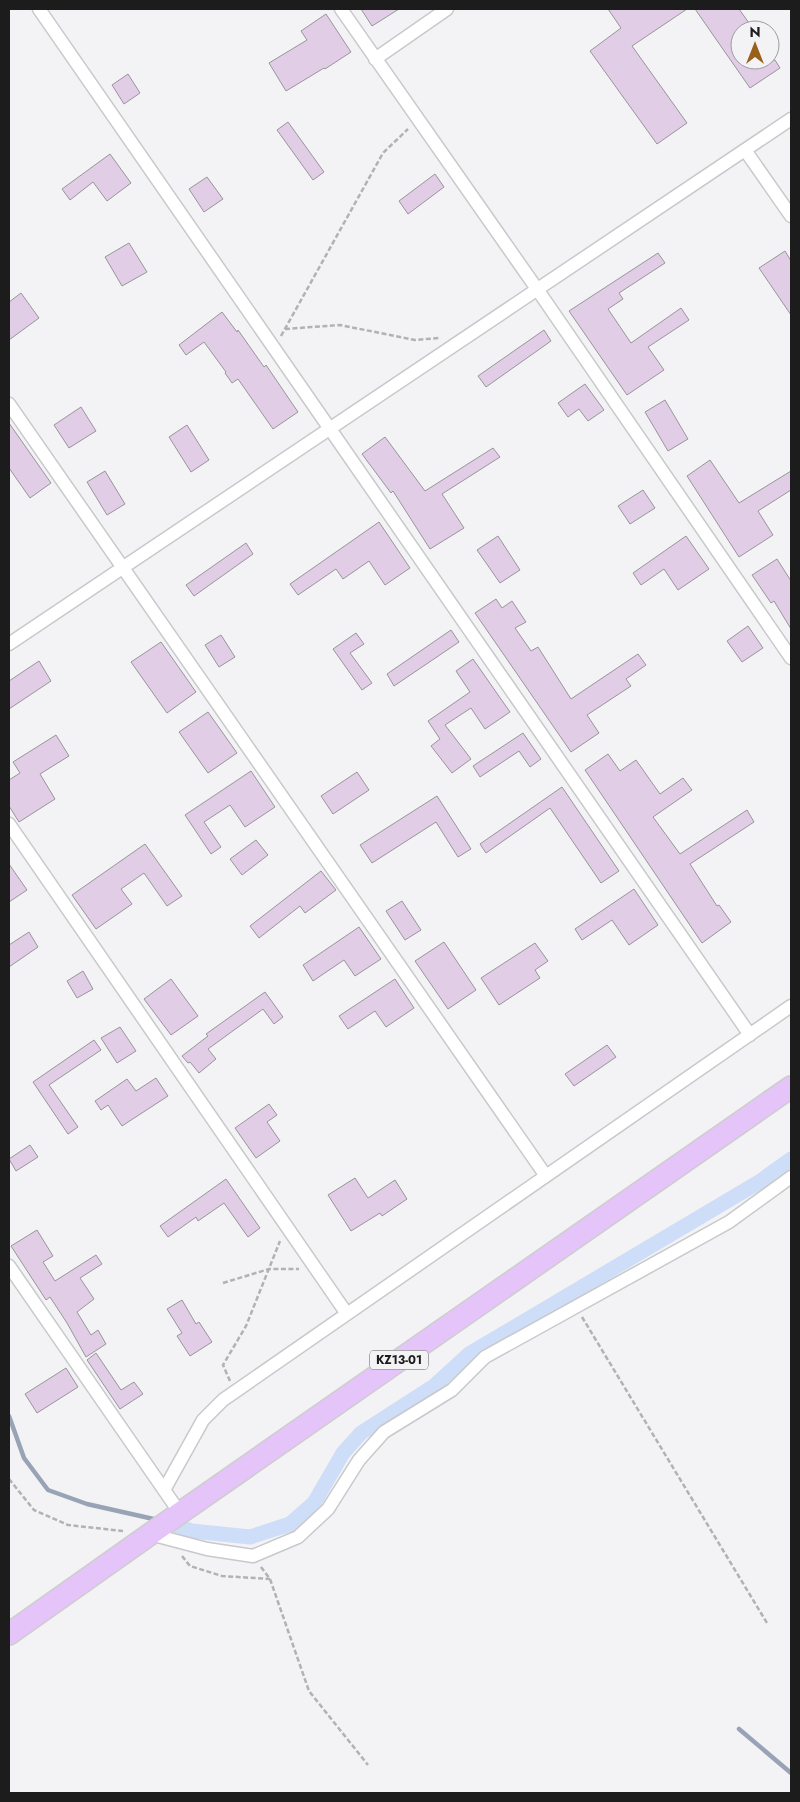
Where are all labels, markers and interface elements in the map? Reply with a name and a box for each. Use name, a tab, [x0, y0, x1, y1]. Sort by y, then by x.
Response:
north arrow	[730, 20, 780, 70]
text: N	[749, 22, 761, 42]
road number: KZ13-01	[370, 1350, 428, 1370]

